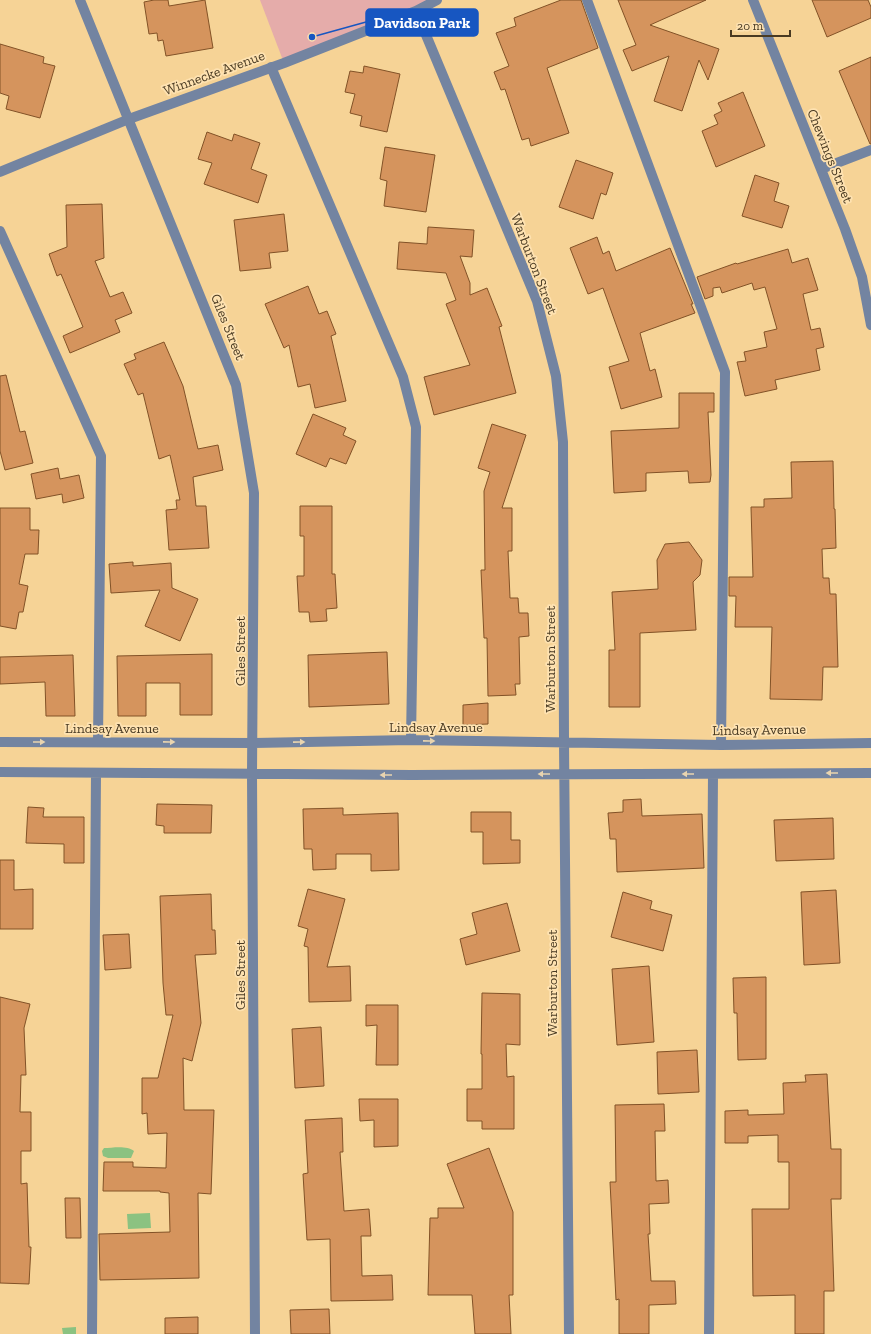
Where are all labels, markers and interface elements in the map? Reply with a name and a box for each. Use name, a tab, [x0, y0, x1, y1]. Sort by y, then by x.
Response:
callout: Davidson Park	[366, 9, 478, 36]
scale bar	[731, 12, 790, 38]
text: Davidson Park	[374, 14, 471, 32]
text: 20 m	[737, 19, 764, 33]
street label: Winnecke Avenue	[161, 47, 267, 99]
street label: Chewings Street	[803, 107, 857, 206]
street label: Warburton Street	[507, 211, 561, 318]
street label: Giles Street	[207, 291, 249, 363]
street label: Warburton Street	[542, 605, 559, 712]
street label: Giles Street	[232, 615, 249, 686]
street label: Lindsay Avenue	[389, 719, 483, 736]
street label: Lindsay Avenue	[65, 720, 159, 737]
street label: Lindsay Avenue	[712, 721, 806, 739]
one-way arrow	[423, 738, 436, 744]
one-way arrow	[33, 739, 46, 745]
one-way arrow	[163, 739, 176, 745]
one-way arrow	[293, 739, 305, 746]
one-way arrow	[825, 770, 838, 776]
one-way arrow	[537, 771, 550, 777]
one-way arrow	[681, 771, 694, 777]
one-way arrow	[379, 772, 392, 778]
street label: Warburton Street	[544, 929, 561, 1036]
street label: Giles Street	[232, 939, 249, 1010]

